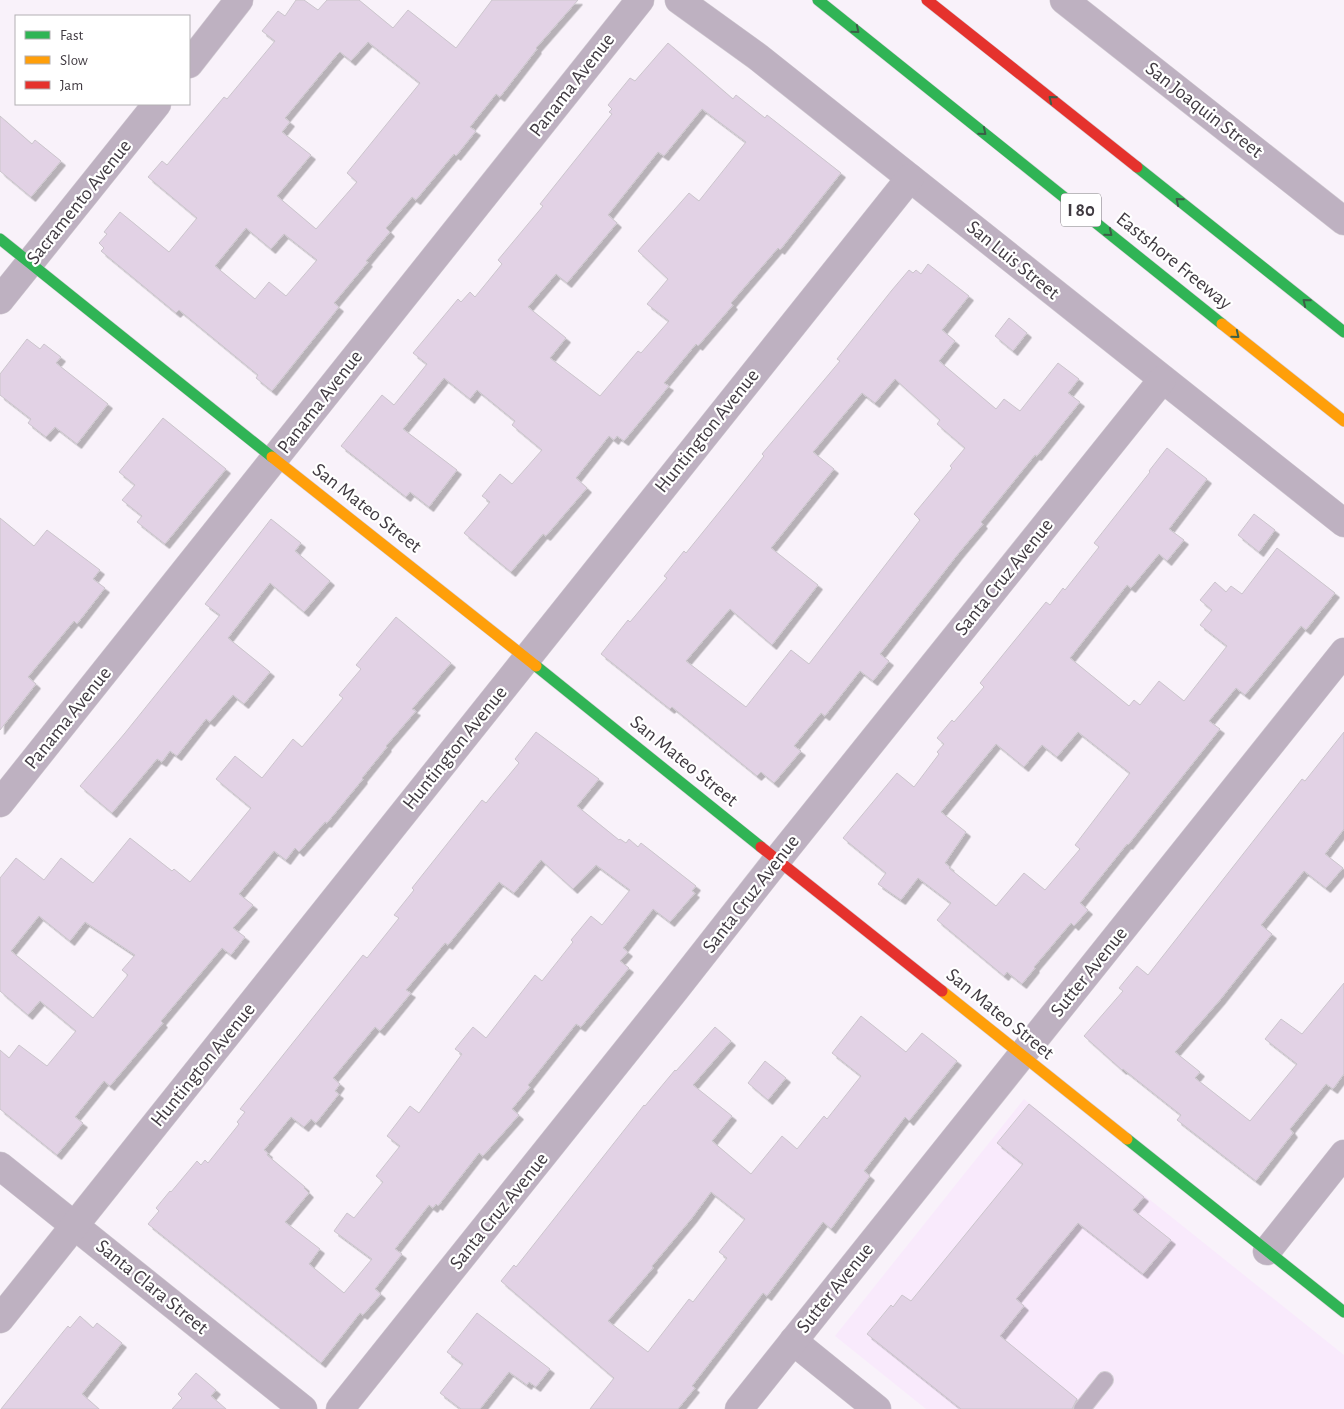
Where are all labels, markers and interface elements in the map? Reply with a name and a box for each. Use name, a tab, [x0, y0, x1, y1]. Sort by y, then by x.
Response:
legend	[15, 15, 190, 105]
one-way arrow	[850, 25, 859, 33]
text: Fast	[60, 28, 84, 43]
street label: Panama Avenue	[526, 30, 618, 140]
text: Slow	[60, 53, 88, 68]
street label: San Joaquin Street	[1142, 58, 1267, 162]
text: Jam	[60, 78, 83, 93]
one-way arrow	[1049, 97, 1058, 105]
one-way arrow	[977, 126, 986, 135]
street label: Sacramento Avenue	[23, 136, 135, 268]
road number: I 80	[1061, 194, 1101, 226]
one-way arrow	[1176, 198, 1185, 206]
street label: Eastshore Freeway	[1112, 209, 1236, 314]
street label: San Luis Street	[963, 217, 1064, 304]
one-way arrow	[1104, 228, 1113, 237]
one-way arrow	[1302, 299, 1312, 308]
one-way arrow	[1231, 329, 1240, 338]
street label: Panama Avenue	[274, 347, 366, 457]
street label: Huntington Avenue	[651, 365, 763, 497]
street label: San Mateo Street	[309, 459, 426, 557]
street label: Santa Cruz Avenue	[951, 515, 1057, 639]
street label: Panama Avenue	[21, 663, 115, 773]
street label: Huntington Avenue	[399, 682, 511, 814]
street label: San Mateo Street	[626, 712, 742, 811]
street label: Santa Cruz Avenue	[699, 831, 803, 957]
street label: Sutter Avenue	[1047, 923, 1131, 1021]
street label: San Mateo Street	[942, 965, 1058, 1064]
street label: Huntington Avenue	[147, 999, 259, 1131]
street label: Santa Cruz Avenue	[446, 1149, 552, 1273]
street label: Santa Clara Street	[92, 1236, 212, 1338]
street label: Sutter Avenue	[793, 1239, 877, 1337]

